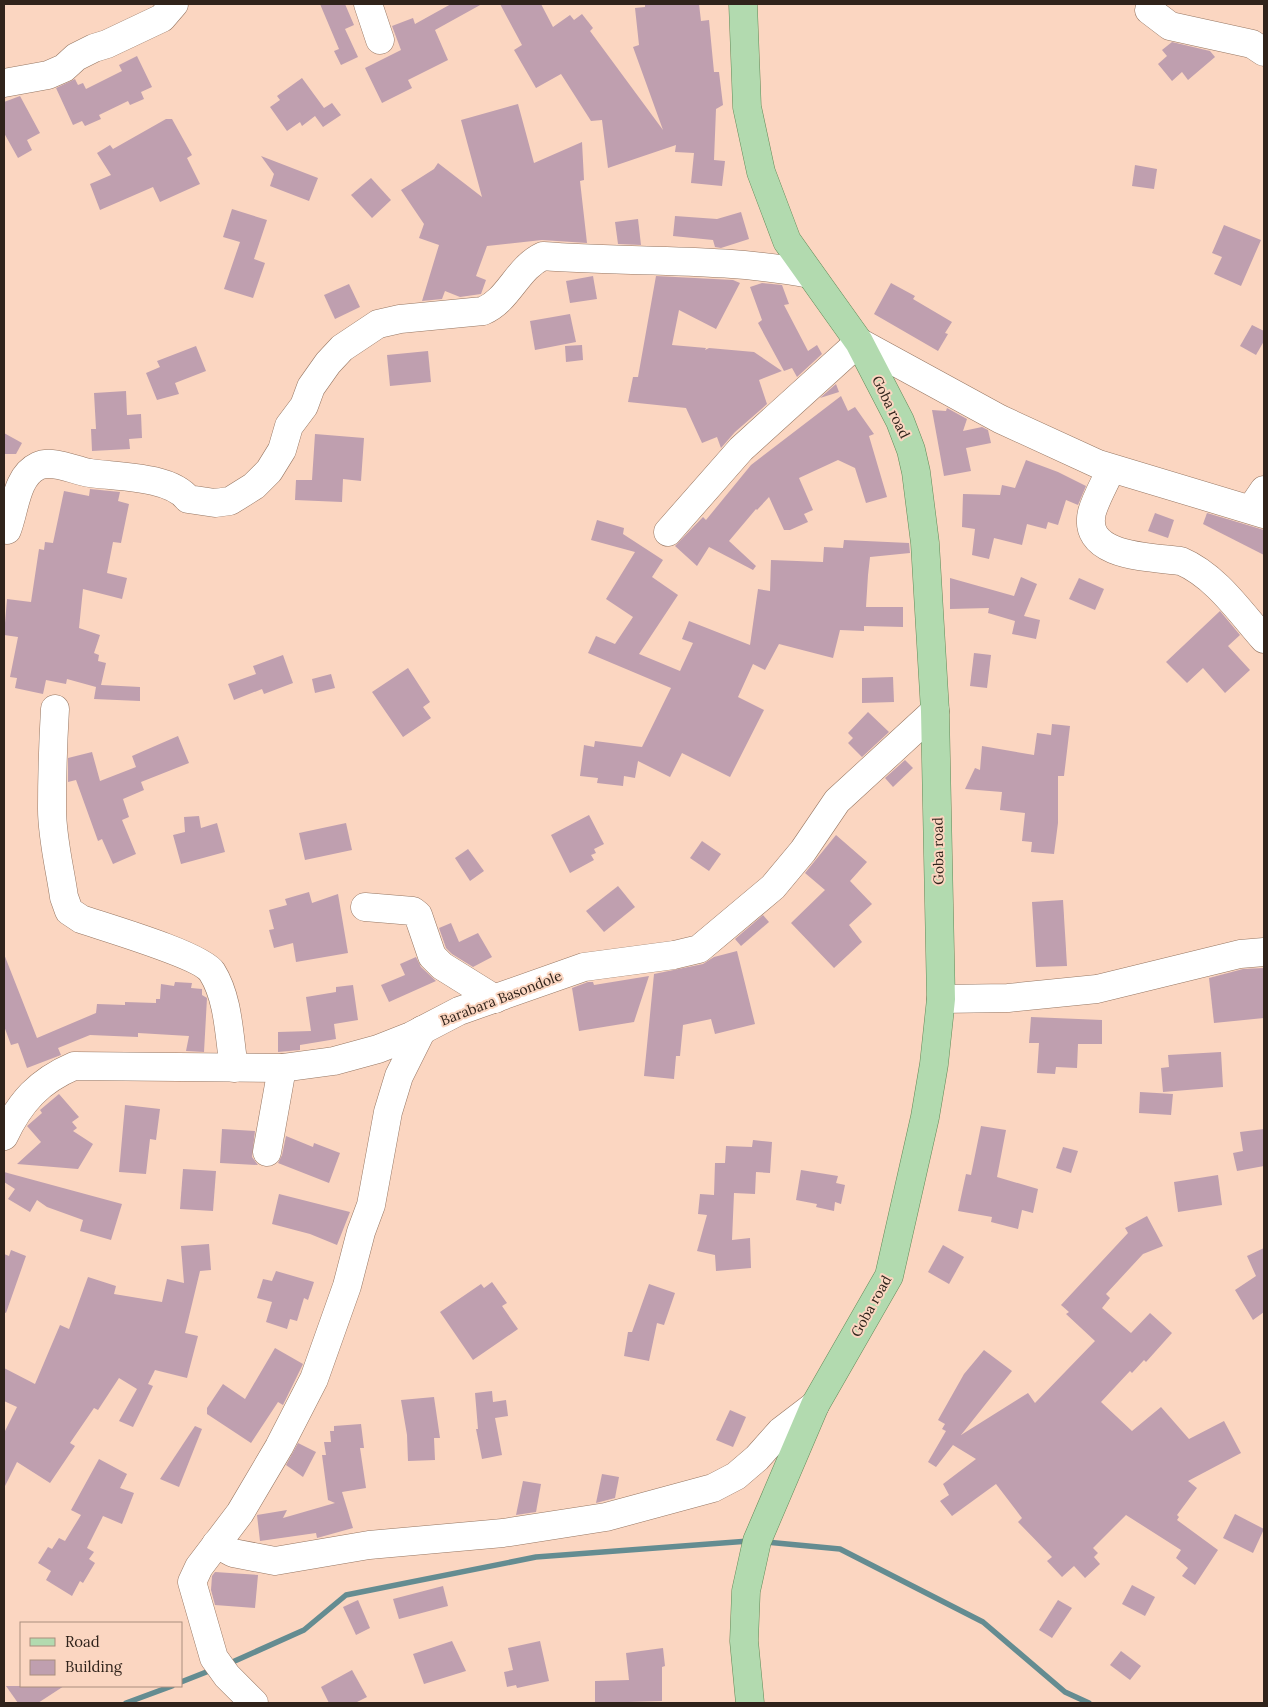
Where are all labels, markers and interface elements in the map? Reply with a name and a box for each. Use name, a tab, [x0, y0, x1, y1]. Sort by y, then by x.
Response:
street label: Goba road	[868, 373, 914, 441]
street label: Goba road	[928, 817, 948, 885]
street label: Barabara Basondole	[438, 966, 565, 1029]
street label: Goba road	[847, 1272, 895, 1340]
legend	[20, 1622, 182, 1687]
text: Road	[65, 1632, 100, 1651]
text: Building	[65, 1657, 123, 1676]

